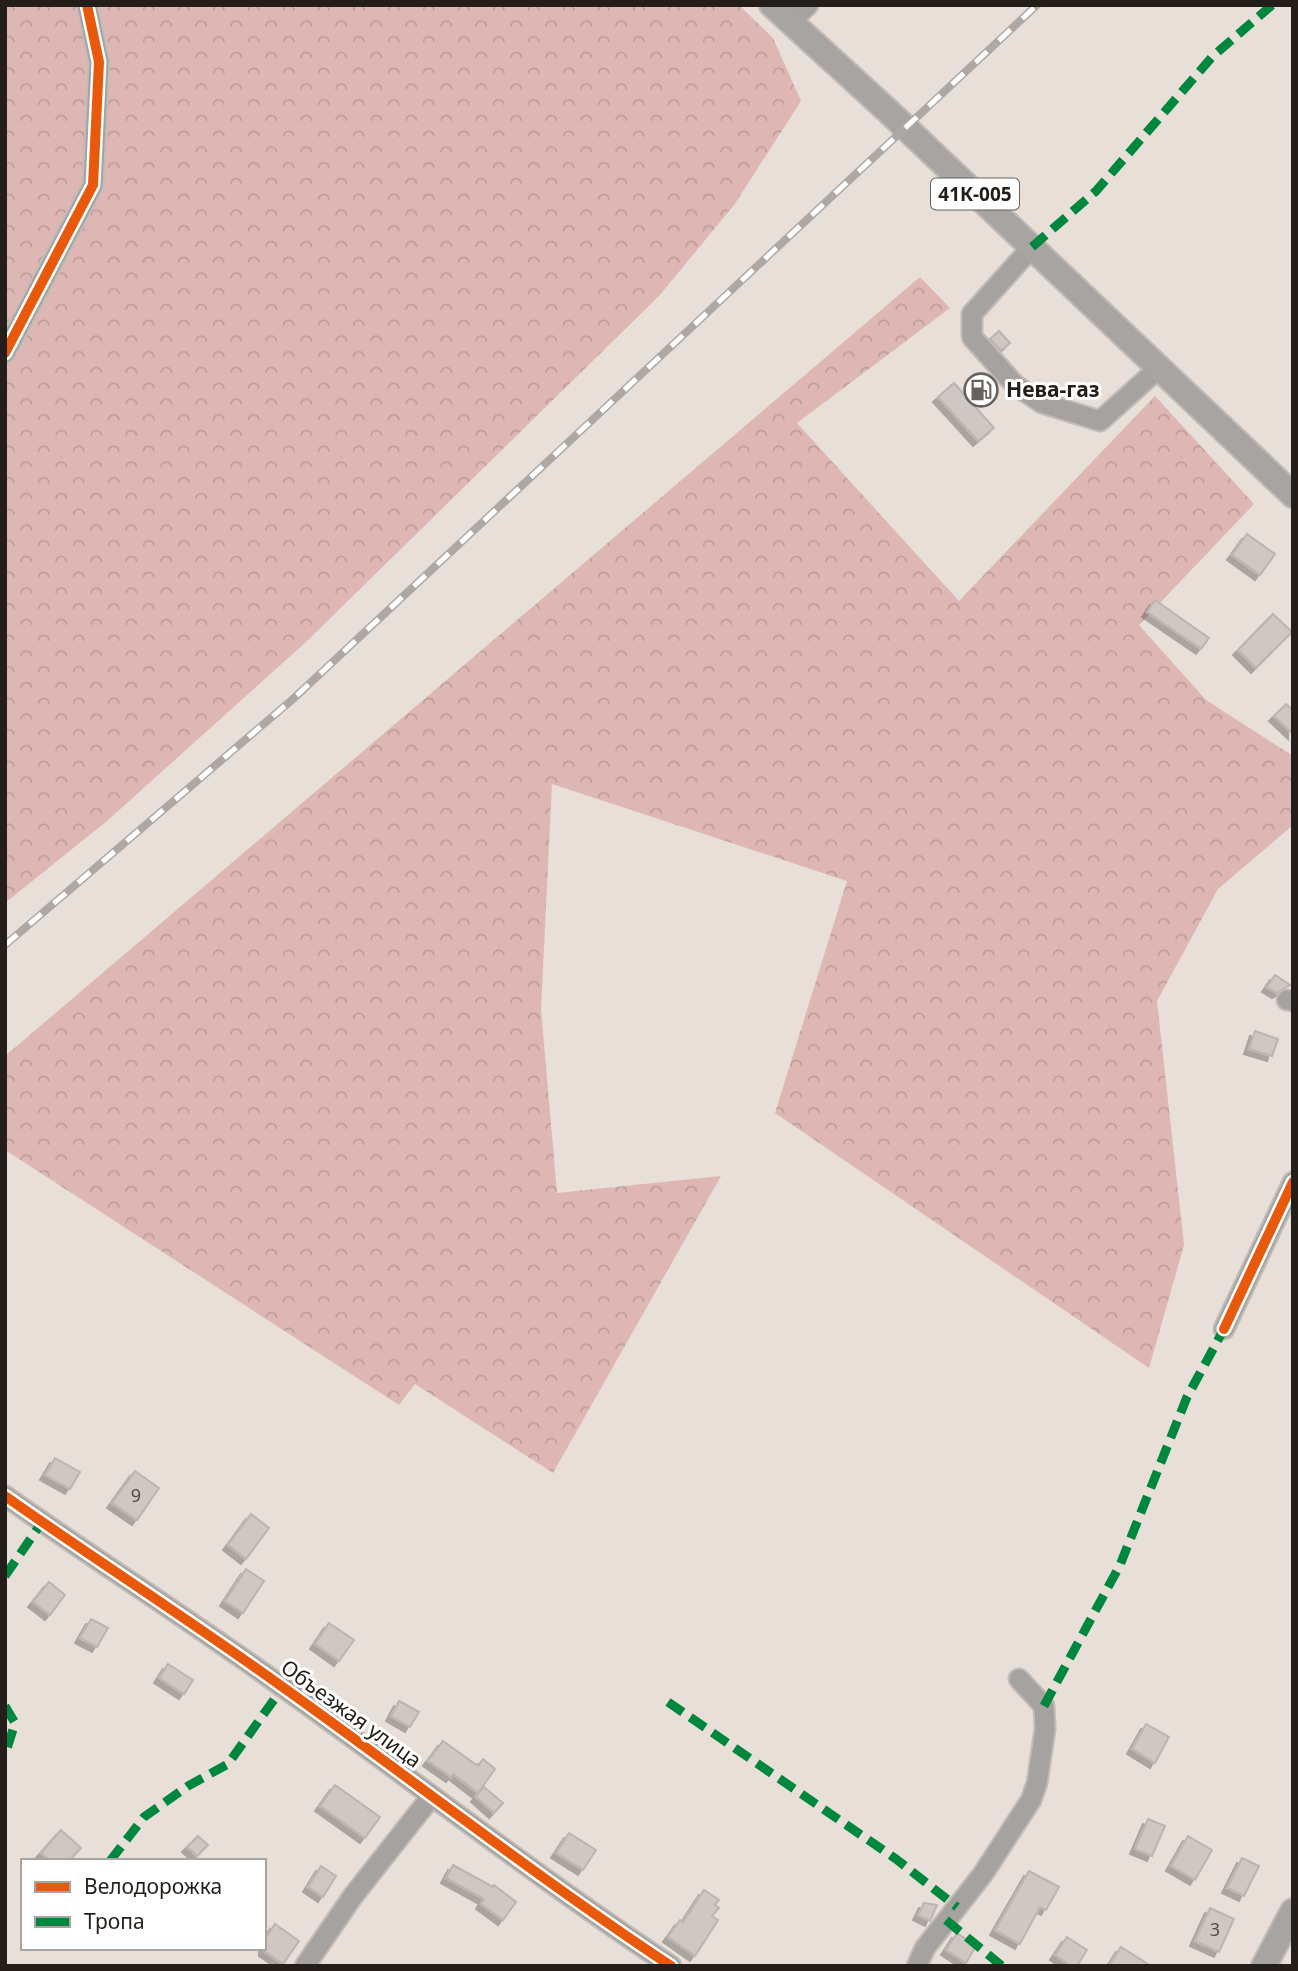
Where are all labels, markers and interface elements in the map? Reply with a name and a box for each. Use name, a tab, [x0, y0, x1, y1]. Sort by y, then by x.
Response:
road number: 41К-005	[931, 178, 1019, 210]
fuel station icon: Нева-газ	[962, 371, 1000, 409]
place label: Нева-газ	[1006, 375, 1100, 403]
house number: 9	[131, 1483, 141, 1507]
street label: Объезжая улица	[276, 1653, 427, 1774]
legend	[21, 1859, 266, 1950]
text: Велодорожка	[84, 1872, 222, 1900]
text: Тропа	[84, 1907, 145, 1935]
house number: 3	[1210, 1917, 1220, 1941]

